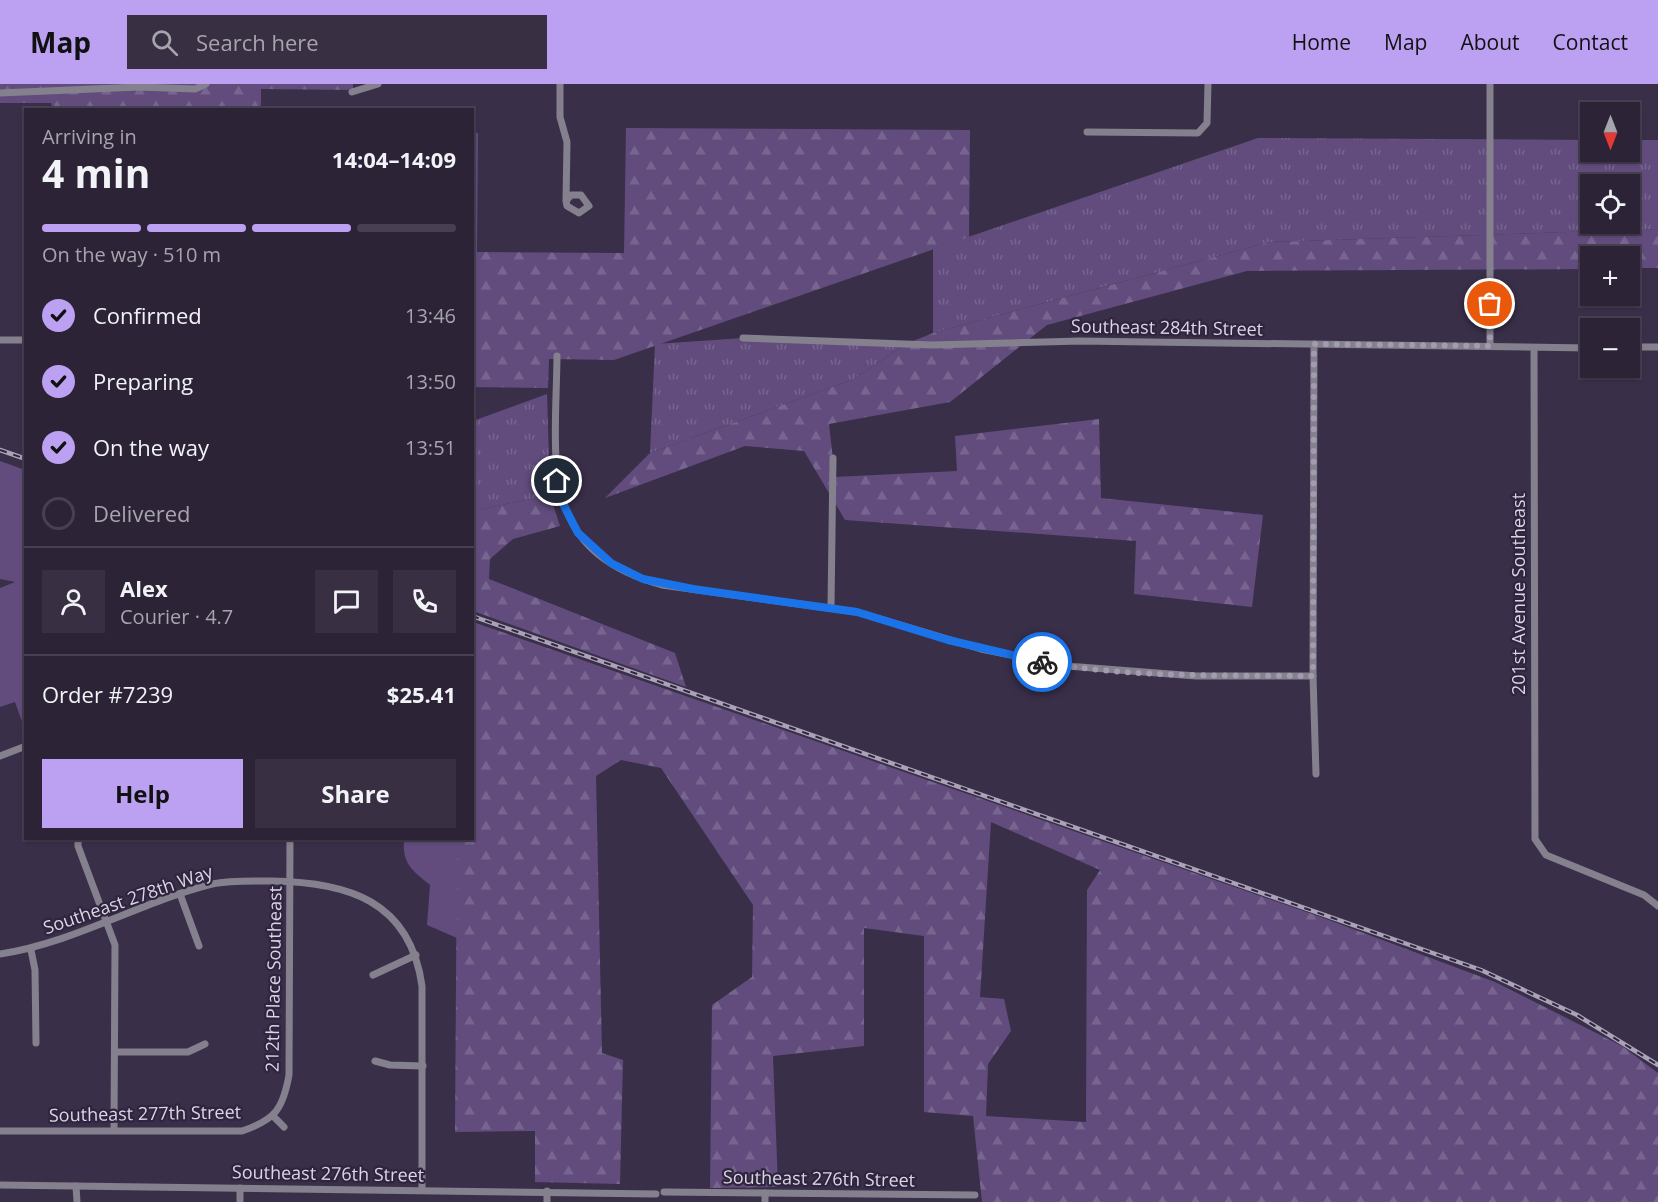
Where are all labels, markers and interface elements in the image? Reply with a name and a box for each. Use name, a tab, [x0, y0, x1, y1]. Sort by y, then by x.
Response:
search box	[127, 15, 547, 69]
text: Map	[30, 23, 91, 61]
icon: search	[148, 26, 181, 59]
text: Search here	[196, 27, 319, 57]
text: Home	[1292, 28, 1351, 56]
text: Map	[1384, 28, 1427, 56]
text: About	[1460, 28, 1520, 56]
text: Contact	[1553, 28, 1628, 56]
north arrow	[1580, 102, 1640, 162]
map controls	[1580, 102, 1640, 378]
text: Arriving in	[42, 123, 137, 150]
text: 14:04–14:09	[332, 144, 456, 174]
text: 4 min	[42, 146, 150, 199]
button: locate	[1580, 174, 1640, 234]
text: On the way · 510 m	[42, 241, 221, 268]
button: +	[1580, 246, 1640, 306]
pin	[1464, 278, 1515, 329]
icon: bag	[1473, 287, 1506, 320]
icon: check	[42, 299, 75, 332]
text: Confirmed	[93, 300, 202, 330]
text: 13:46	[405, 302, 456, 329]
street label: Southeast 284th Street	[1071, 313, 1263, 341]
button: −	[1580, 318, 1640, 378]
icon: check	[42, 365, 75, 398]
text: Preparing	[93, 366, 193, 396]
text: 13:50	[405, 368, 456, 395]
icon: check	[42, 431, 75, 464]
text: On the way	[93, 432, 209, 462]
text: 13:51	[405, 434, 456, 461]
pin	[531, 455, 582, 506]
icon: home	[540, 464, 573, 497]
street label: 201st Avenue Southeast	[1506, 493, 1530, 695]
text: Delivered	[93, 498, 191, 528]
button: person	[42, 570, 105, 633]
button: chat	[315, 570, 378, 633]
button: phone	[393, 570, 456, 633]
text: Alex	[120, 573, 168, 603]
text: Courier · 4.7	[120, 603, 233, 630]
courier	[1012, 632, 1072, 692]
icon: bike	[1026, 646, 1059, 679]
text: Order #7239	[42, 679, 173, 709]
text: $25.41	[387, 679, 456, 709]
button: Help	[42, 759, 243, 828]
button: Share	[255, 759, 456, 828]
street label: Southeast 278th Way	[40, 858, 216, 939]
street label: 212th Place Southeast	[259, 886, 287, 1072]
street label: Southeast 277th Street	[49, 1099, 241, 1127]
street label: Southeast 276th Street	[232, 1159, 424, 1187]
street label: Southeast 276th Street	[723, 1164, 915, 1192]

